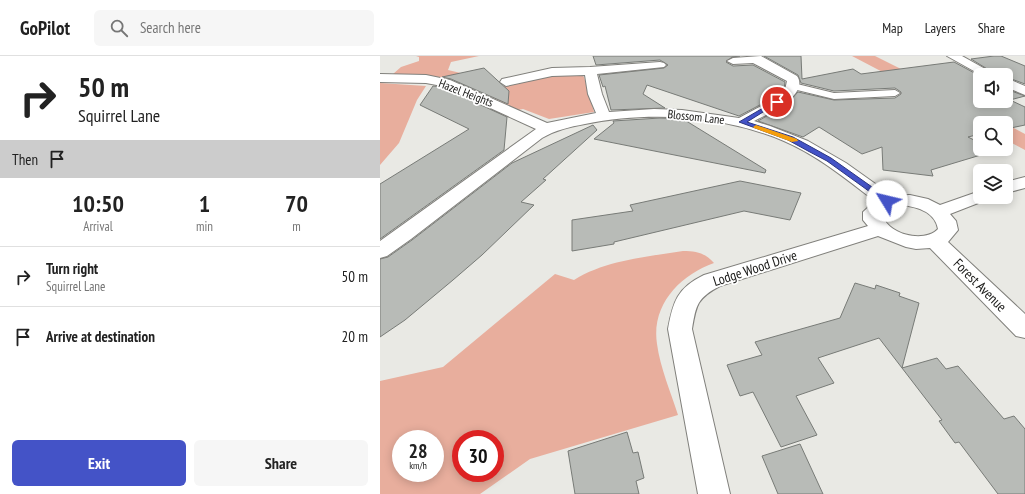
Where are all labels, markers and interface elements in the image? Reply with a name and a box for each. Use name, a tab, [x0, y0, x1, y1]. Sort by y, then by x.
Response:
search box	[94, 10, 374, 46]
text: GoPilot	[20, 16, 70, 40]
icon: search	[108, 17, 130, 39]
text: Search here	[140, 18, 201, 37]
text: Map	[882, 19, 903, 37]
text: Layers	[925, 19, 956, 37]
text: Share	[978, 19, 1005, 37]
text: 50 m	[78, 68, 129, 105]
map controls	[973, 68, 1013, 204]
button: sound	[973, 68, 1013, 108]
icon: right	[12, 72, 64, 124]
street label: Hazel Heights	[437, 75, 496, 110]
pin	[760, 85, 794, 119]
icon: arrive	[766, 91, 788, 113]
text: Squirrel Lane	[78, 104, 160, 127]
street label: Blossom Lane	[667, 106, 725, 127]
button: search	[973, 116, 1013, 156]
icon: arrive	[46, 148, 68, 170]
text: Then	[12, 150, 38, 169]
button: layers	[973, 164, 1013, 204]
position arrow	[866, 180, 908, 222]
text: 10:50	[72, 188, 124, 219]
text: 1	[199, 188, 210, 219]
text: 70	[285, 188, 308, 219]
text: Arrival	[83, 218, 113, 235]
text: min	[196, 218, 213, 235]
text: m	[292, 218, 301, 235]
street label: Lodge Wood Drive	[711, 246, 800, 290]
street label: Forest Avenue	[950, 255, 1011, 316]
text: Turn right	[46, 259, 98, 278]
icon: right	[12, 266, 34, 288]
text: 50 m	[342, 267, 368, 286]
text: Squirrel Lane	[46, 278, 105, 295]
icon: arrive	[12, 326, 34, 348]
text: Arrive at destination	[46, 327, 155, 346]
text: 20 m	[342, 327, 368, 346]
speed limit sign: 30	[452, 430, 504, 482]
text: 28	[408, 438, 428, 464]
button: Exit	[12, 440, 186, 486]
button: Share	[194, 440, 368, 486]
text: km/h	[409, 459, 427, 472]

